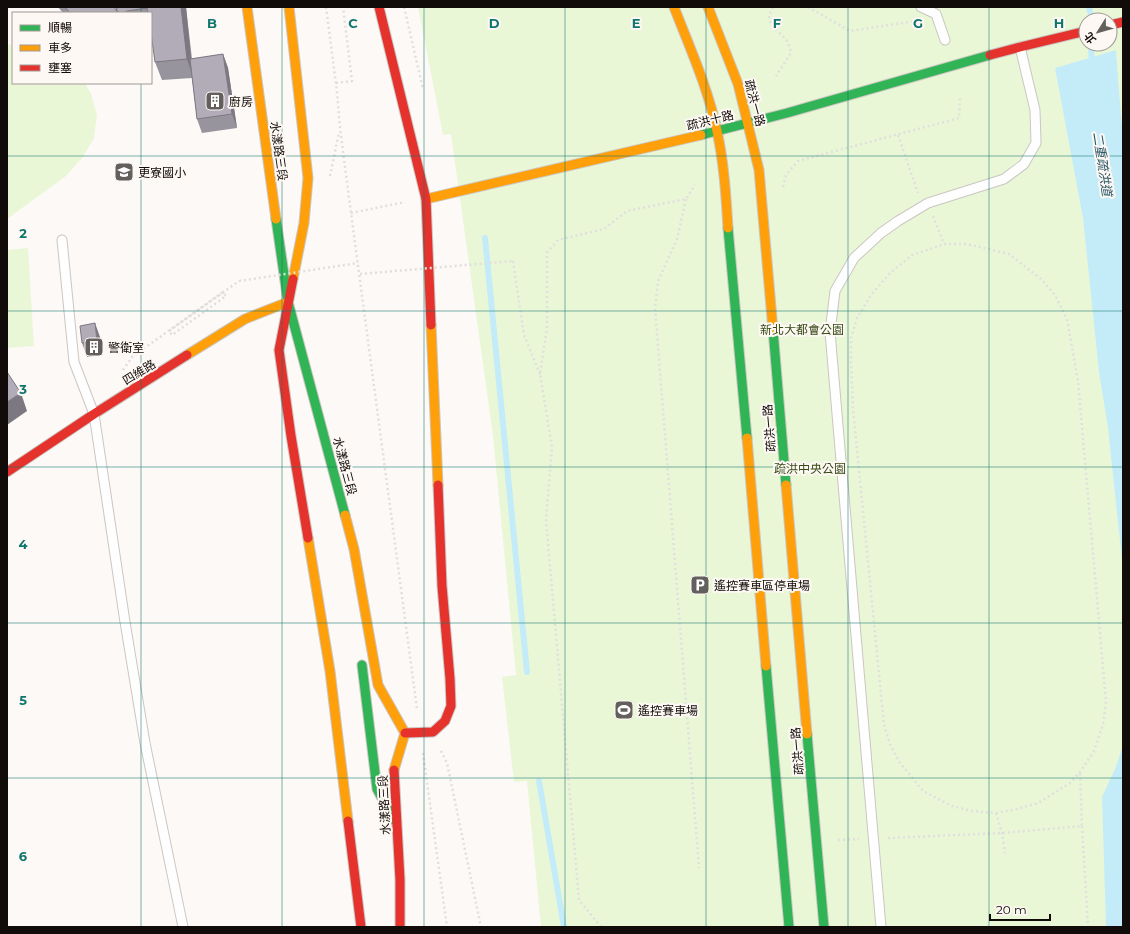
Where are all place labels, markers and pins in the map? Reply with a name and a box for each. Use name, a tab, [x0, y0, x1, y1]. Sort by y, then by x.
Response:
building icon: 廚房	[204, 90, 226, 112]
place label: 廚房	[229, 94, 253, 109]
school or university icon: 更寮國小	[113, 161, 135, 183]
place label: 更寮國小	[138, 165, 186, 180]
building icon: 警衛室	[83, 336, 105, 358]
place label: 警衛室	[108, 340, 144, 355]
parking icon: 遙控賽車區停車場	[689, 574, 711, 596]
place label: 遙控賽車區停車場	[714, 578, 810, 593]
sports icon: 遙控賽車場	[613, 699, 635, 721]
place label: 遙控賽車場	[638, 703, 698, 718]

